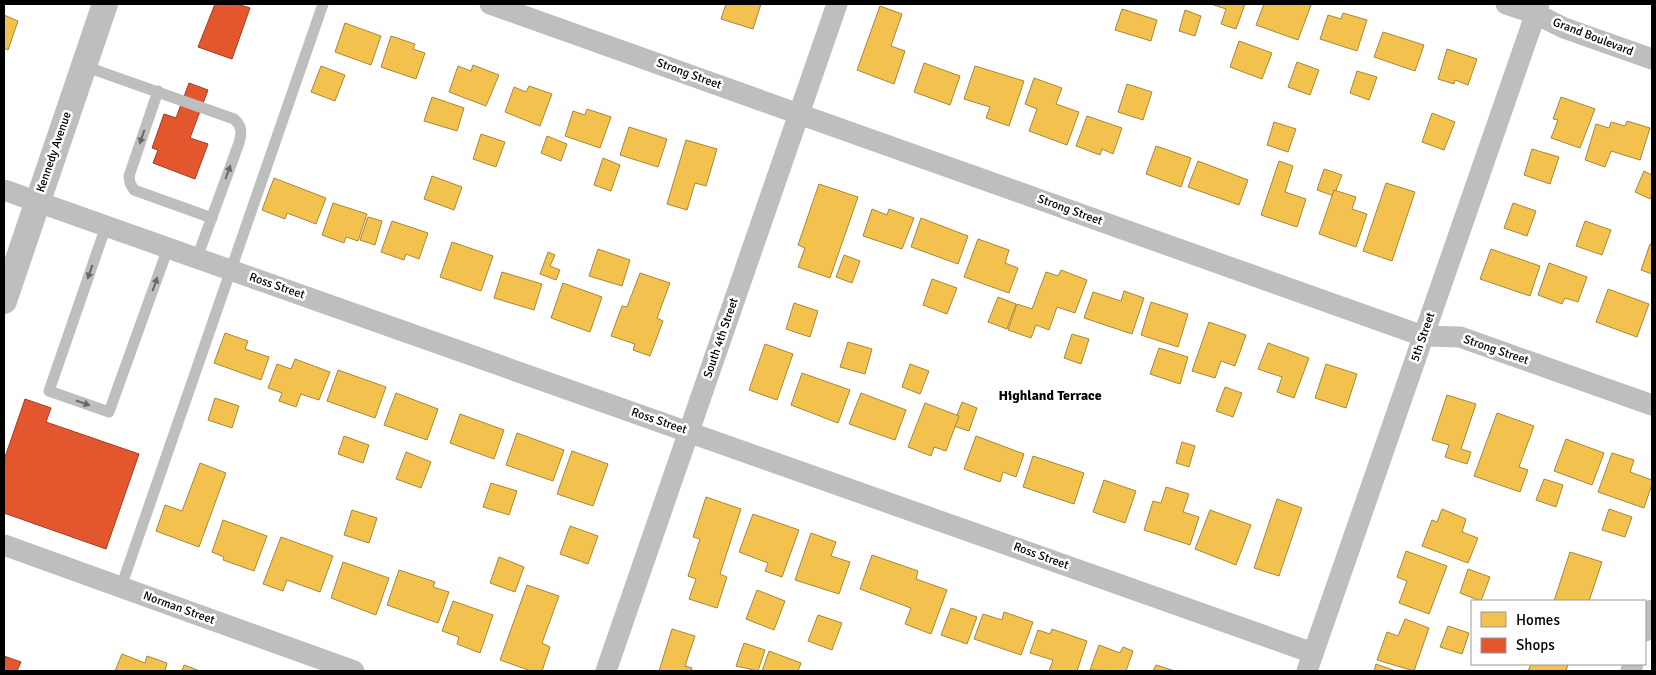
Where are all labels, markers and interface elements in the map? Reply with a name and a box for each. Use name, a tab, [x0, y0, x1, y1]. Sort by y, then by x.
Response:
street label: Grand Boulevard	[1551, 15, 1635, 59]
street label: Strong Street	[654, 55, 724, 93]
street label: Kennedy Avenue	[33, 110, 75, 194]
one-way arrow	[138, 130, 145, 145]
one-way arrow	[225, 165, 232, 180]
street label: Strong Street	[1035, 191, 1105, 229]
one-way arrow	[86, 265, 94, 280]
street label: Ross Street	[247, 270, 307, 302]
one-way arrow	[152, 277, 159, 292]
street label: South 4th Street	[700, 296, 742, 380]
street label: 5th Street	[1408, 310, 1438, 364]
street label: Strong Street	[1461, 332, 1531, 368]
district label: Highland Terrace	[998, 387, 1102, 404]
one-way arrow	[76, 400, 91, 407]
street label: Ross Street	[629, 405, 689, 437]
street label: Ross Street	[1011, 539, 1071, 573]
street label: Norman Street	[141, 588, 217, 628]
legend	[1471, 600, 1646, 665]
text: Homes	[1516, 611, 1560, 629]
text: Shops	[1516, 636, 1555, 654]

